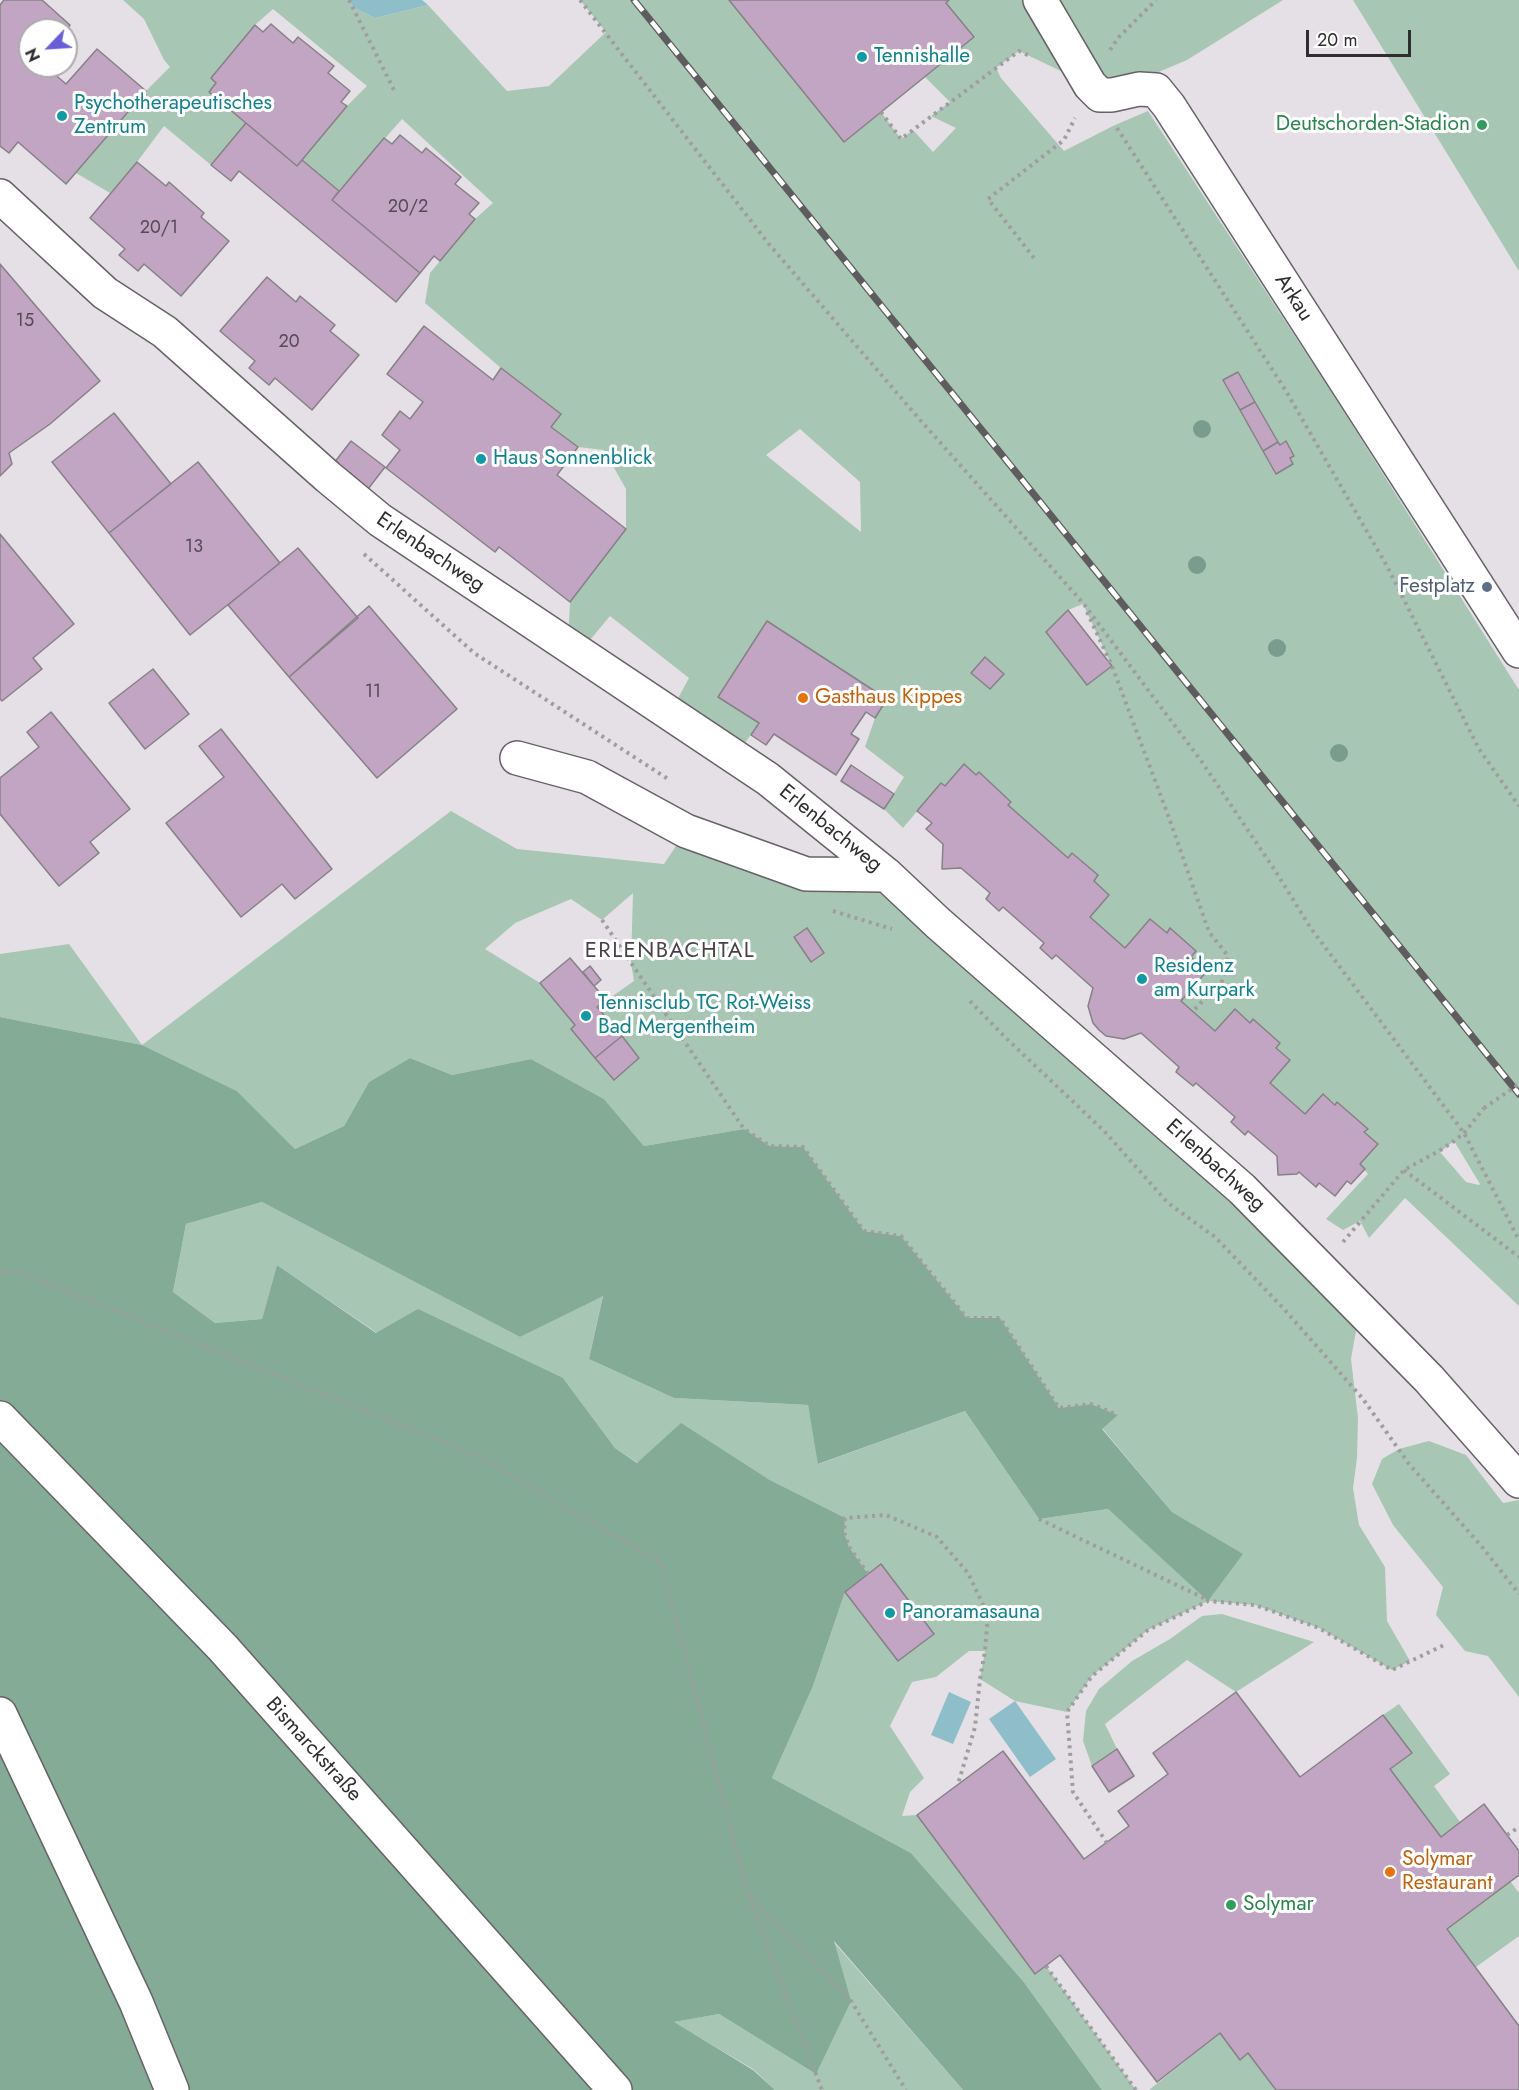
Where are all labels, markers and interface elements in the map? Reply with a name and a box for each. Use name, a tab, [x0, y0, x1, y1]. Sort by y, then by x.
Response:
north arrow	[18, 18, 78, 78]
scale bar	[1309, 18, 1414, 56]
text: 20 m	[1317, 27, 1357, 53]
text: N	[20, 44, 46, 66]
place label: Tennishalle	[874, 44, 970, 70]
marker: Tennishalle	[855, 50, 869, 64]
place label: Psychotherapeutisches Zentrum	[74, 91, 272, 141]
marker: Psychotherapeutisches Zentrum	[55, 109, 69, 123]
place label: Deutschorden-Stadion	[1276, 112, 1470, 138]
marker: Deutschorden-Stadion	[1475, 118, 1489, 132]
house number: 20/2	[388, 197, 428, 219]
house number: 20/1	[140, 218, 178, 240]
street label: Arkau	[1268, 270, 1318, 326]
house number: 15	[16, 311, 34, 333]
house number: 20	[278, 332, 300, 354]
place label: Haus Sonnenblick	[493, 446, 652, 472]
marker: Haus Sonnenblick	[474, 452, 488, 466]
street label: Erlenbachweg	[371, 508, 489, 598]
house number: 13	[185, 537, 203, 559]
place label: Festplatz	[1399, 574, 1475, 600]
marker: Festplatz	[1480, 580, 1494, 594]
house number: 11	[365, 682, 381, 704]
place label: Gasthaus Kippes	[815, 685, 962, 711]
marker: Gasthaus Kippes	[796, 691, 810, 705]
street label: Erlenbachweg	[773, 780, 887, 878]
district label: ERLENBACHTAL	[585, 939, 755, 965]
place label: Residenz am Kurpark	[1154, 954, 1255, 1004]
marker: Residenz am Kurpark	[1135, 972, 1149, 986]
place label: Tennisclub TC Rot-Weiss Bad Mergentheim	[598, 991, 811, 1041]
marker: Tennisclub TC Rot-Weiss Bad Mergentheim	[579, 1009, 593, 1023]
street label: Erlenbachweg	[1160, 1115, 1270, 1217]
place label: Panoramasauna	[902, 1600, 1040, 1626]
marker: Panoramasauna	[883, 1606, 897, 1620]
street label: Bismarckstraße	[260, 1693, 366, 1807]
place label: Solymar Restaurant	[1402, 1847, 1493, 1897]
marker: Solymar Restaurant	[1383, 1865, 1397, 1879]
place label: Solymar	[1243, 1892, 1314, 1918]
marker: Solymar	[1224, 1898, 1238, 1912]

